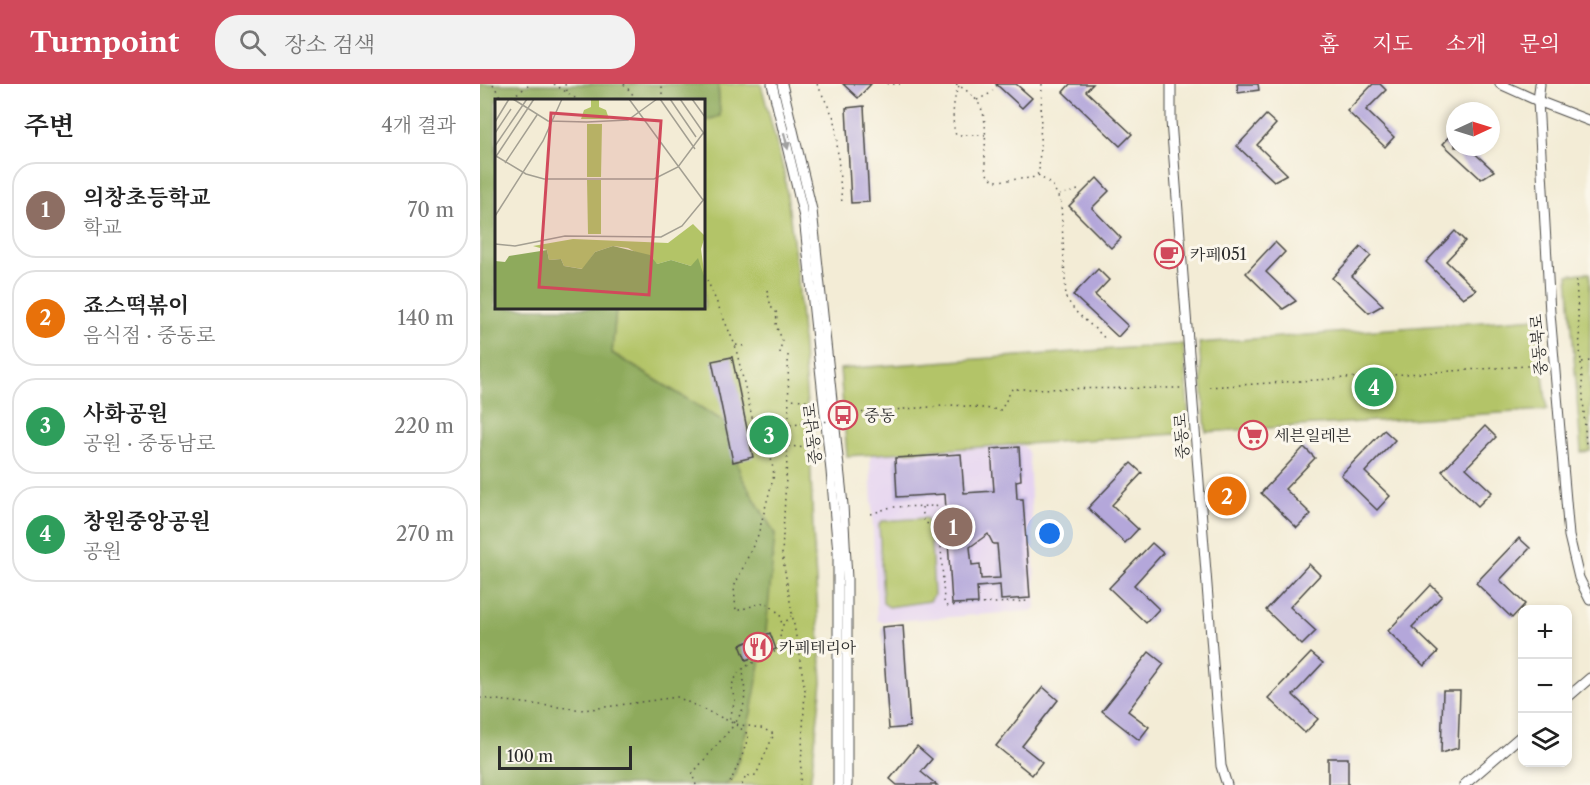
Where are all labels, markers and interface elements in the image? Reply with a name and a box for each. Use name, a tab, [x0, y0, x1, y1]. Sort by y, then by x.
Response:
search box	[215, 15, 635, 69]
text: Turnpoint	[30, 25, 179, 59]
icon: search	[236, 26, 269, 59]
text: 장소 검색	[284, 31, 375, 58]
text: 홈	[1319, 31, 1339, 56]
text: 지도	[1372, 31, 1413, 56]
text: 소개	[1446, 31, 1486, 56]
text: 문의	[1519, 31, 1560, 56]
inset map	[495, 99, 705, 309]
north arrow	[1446, 102, 1500, 156]
text: 주변	[24, 110, 74, 142]
text: 4개 결과	[381, 113, 456, 137]
one-way arrow	[781, 132, 791, 150]
text: 의창초등학교	[83, 184, 211, 211]
text: 1	[41, 198, 50, 222]
text: 70 m	[408, 198, 454, 222]
text: 학교	[83, 215, 122, 239]
cafe icon: 카페051	[1153, 238, 1185, 270]
place label: 카페051	[1190, 244, 1247, 264]
text: 죠스떡볶이	[83, 292, 189, 319]
text: 2	[40, 306, 51, 330]
text: 140 m	[397, 306, 454, 330]
street label: 중동북로	[1525, 313, 1551, 377]
text: 음식점 · 중동로	[83, 323, 215, 347]
pin: 4	[1354, 364, 1394, 410]
bus stop icon: 중동	[827, 399, 859, 431]
text: 사화공원	[83, 400, 168, 427]
street label: 중동남로	[799, 402, 825, 466]
place label: 중동	[864, 405, 895, 425]
pin: 3	[750, 412, 788, 458]
street label: 중동로	[1169, 412, 1193, 460]
text: 3	[40, 414, 51, 438]
text: 220 m	[394, 414, 454, 438]
supermarket icon: 세븐일레븐	[1237, 419, 1269, 451]
place label: 세븐일레븐	[1274, 425, 1352, 445]
text: 공원 · 중동남로	[83, 431, 215, 455]
pin: 2	[1208, 474, 1246, 518]
pin: 1	[934, 504, 972, 550]
text: 창원중앙공원	[83, 508, 211, 535]
your location	[1035, 519, 1064, 548]
text: 4	[40, 522, 51, 546]
text: 270 m	[396, 522, 454, 546]
text: 공원	[83, 539, 122, 563]
map controls	[1518, 605, 1572, 767]
button: +	[1518, 605, 1572, 659]
restaurant icon: 카페테리아	[742, 631, 774, 663]
place label: 카페테리아	[779, 637, 857, 657]
button: −	[1518, 659, 1572, 713]
button: layers	[1518, 713, 1572, 767]
scale bar	[498, 743, 632, 770]
text: 100 m	[507, 746, 553, 766]

